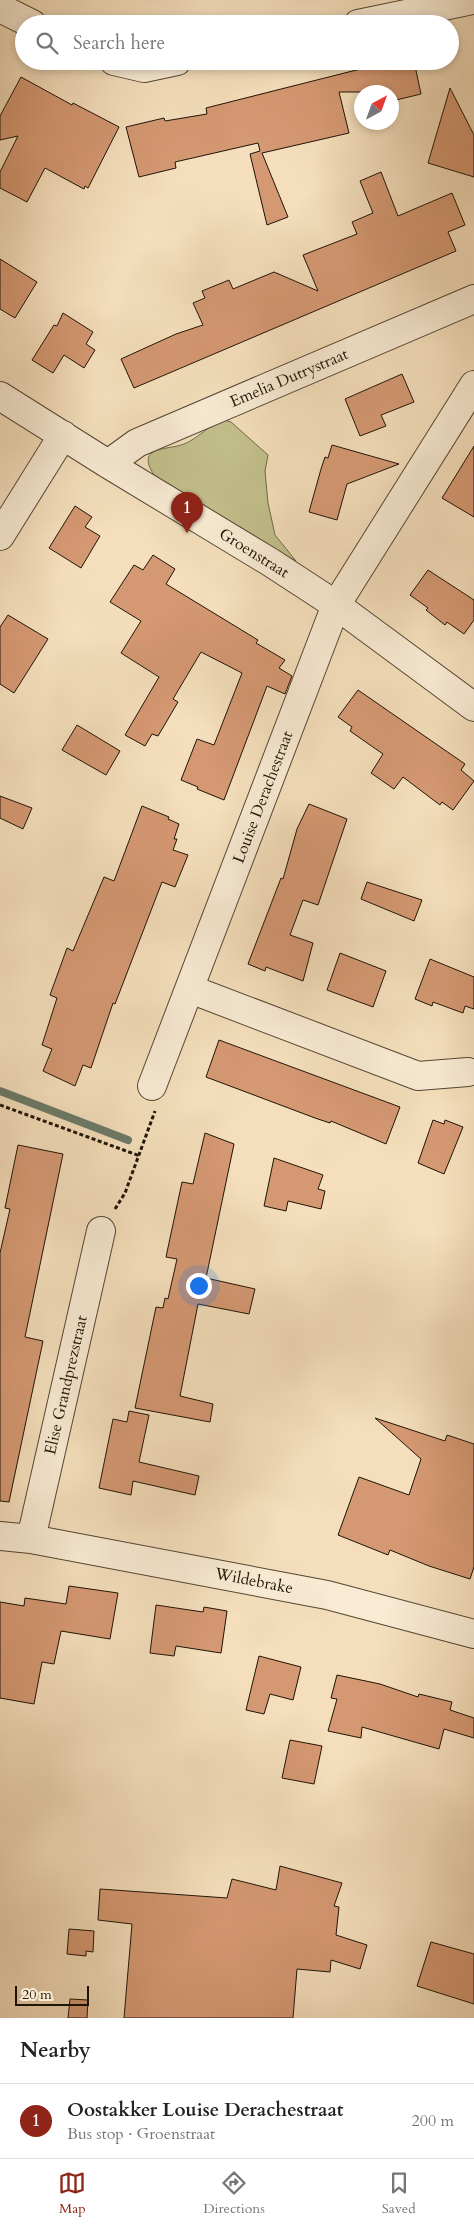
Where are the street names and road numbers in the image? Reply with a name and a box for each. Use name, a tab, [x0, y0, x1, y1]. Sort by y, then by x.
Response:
street label: Emelia Dutrystraat	[226, 343, 352, 413]
street label: Groenstraat	[215, 523, 293, 583]
street label: Louise Derachestraat	[228, 728, 298, 866]
street label: Elise Grandprezstraat	[39, 1313, 93, 1457]
street label: Wildebrake	[212, 1562, 295, 1599]

